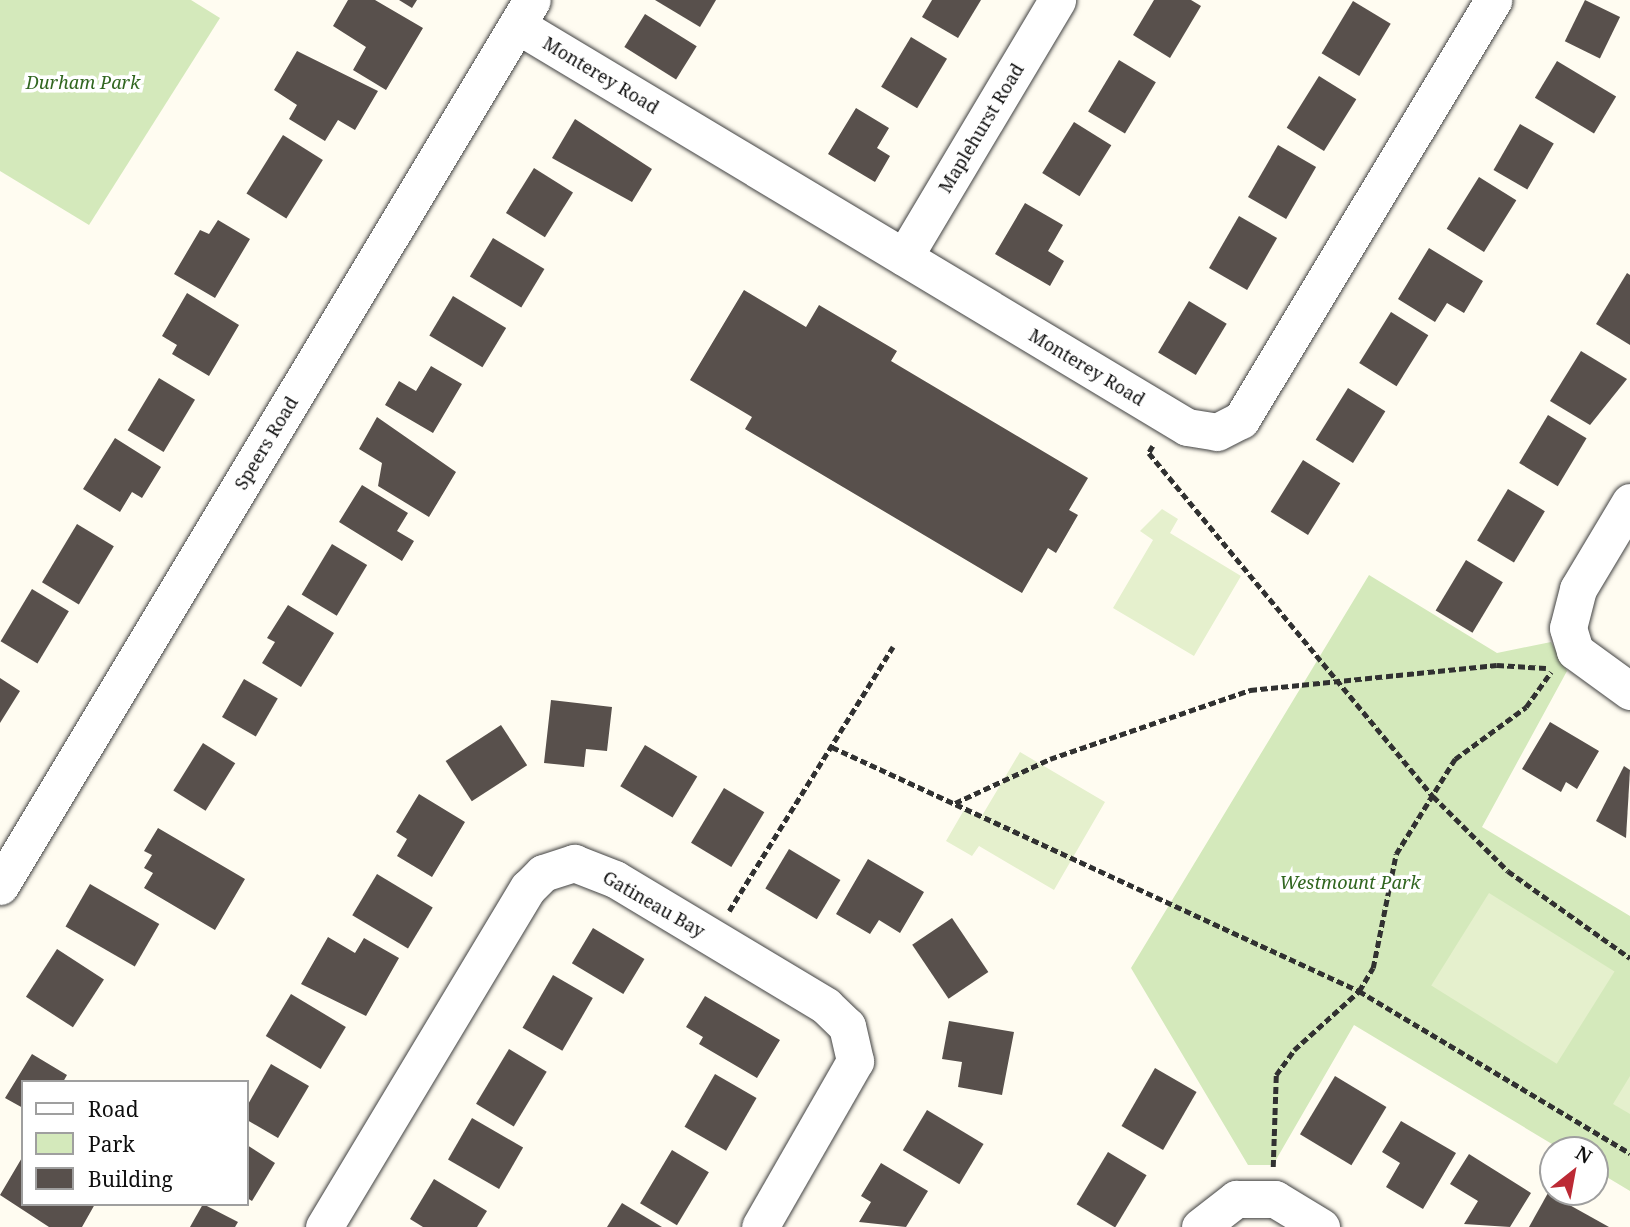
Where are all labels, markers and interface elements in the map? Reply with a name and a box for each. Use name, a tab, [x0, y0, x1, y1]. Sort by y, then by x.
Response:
street label: Monterey Road	[539, 32, 663, 118]
street label: Maplehurst Road	[934, 59, 1028, 197]
park label: Durham Park	[26, 71, 140, 93]
street label: Monterey Road	[1025, 324, 1149, 410]
street label: Speers Road	[230, 393, 302, 493]
street label: Gatineau Bay	[599, 866, 709, 942]
park label: Westmount Park	[1279, 871, 1421, 893]
legend	[21, 1080, 248, 1206]
text: Road	[88, 1095, 139, 1123]
text: Park	[88, 1130, 135, 1158]
north arrow	[1539, 1136, 1609, 1206]
text: N	[1571, 1140, 1597, 1170]
text: Building	[88, 1165, 173, 1193]

